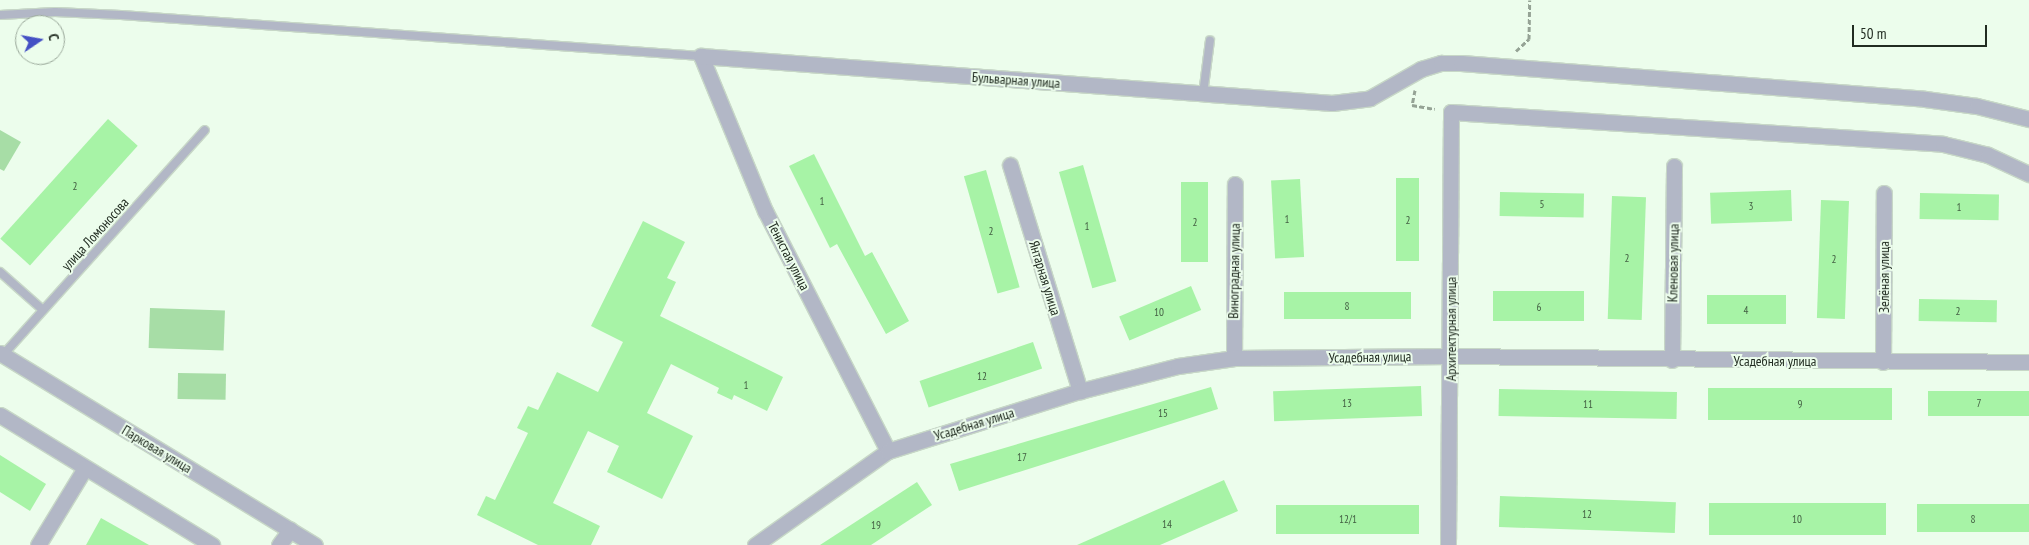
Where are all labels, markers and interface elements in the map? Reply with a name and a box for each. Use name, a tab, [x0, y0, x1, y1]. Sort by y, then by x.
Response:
north arrow	[15, 15, 65, 65]
scale bar	[1854, 15, 1989, 47]
text: 50 m	[1860, 24, 1886, 43]
text: С	[44, 32, 63, 42]
street label: Бульварная улица	[971, 69, 1061, 91]
house number: 2	[73, 179, 77, 193]
street label: улица Ломоносова	[58, 194, 132, 274]
house number: 1	[820, 194, 824, 208]
house number: 5	[1540, 197, 1544, 211]
house number: 3	[1749, 199, 1753, 213]
house number: 1	[1957, 200, 1961, 214]
house number: 1	[1285, 212, 1289, 226]
house number: 2	[1406, 213, 1410, 227]
house number: 2	[1193, 215, 1197, 229]
street label: Тенистая улица	[765, 219, 813, 293]
house number: 1	[1085, 219, 1089, 233]
street label: Виноградная улица	[1225, 223, 1243, 319]
street label: Кленовая улица	[1664, 223, 1682, 303]
house number: 2	[989, 224, 993, 238]
street label: Янтарная улица	[1026, 238, 1064, 318]
street label: Зелёная улица	[1876, 241, 1892, 313]
house number: 2	[1625, 251, 1629, 265]
house number: 2	[1832, 252, 1836, 266]
street label: Архитектурная улица	[1443, 277, 1459, 381]
house number: 8	[1345, 299, 1349, 313]
house number: 6	[1537, 300, 1541, 314]
house number: 4	[1744, 303, 1748, 317]
house number: 2	[1956, 304, 1960, 318]
house number: 10	[1154, 305, 1164, 319]
street label: Усадебная улица	[1328, 348, 1412, 366]
street label: Усадебная улица	[1734, 353, 1816, 369]
house number: 12	[977, 369, 987, 383]
house number: 1	[744, 378, 748, 392]
house number: 13	[1342, 396, 1352, 410]
house number: 7	[1977, 396, 1981, 410]
house number: 11	[1583, 397, 1593, 411]
house number: 9	[1798, 397, 1802, 411]
street label: Усадебная улица	[932, 404, 1016, 444]
house number: 15	[1158, 406, 1168, 420]
street label: Парковая улица	[119, 422, 195, 476]
house number: 17	[1017, 450, 1027, 464]
house number: 12	[1582, 507, 1592, 521]
house number: 12/1	[1339, 512, 1357, 526]
house number: 10	[1792, 512, 1802, 526]
house number: 8	[1971, 512, 1975, 526]
house number: 14	[1162, 517, 1172, 531]
house number: 19	[871, 518, 881, 532]

